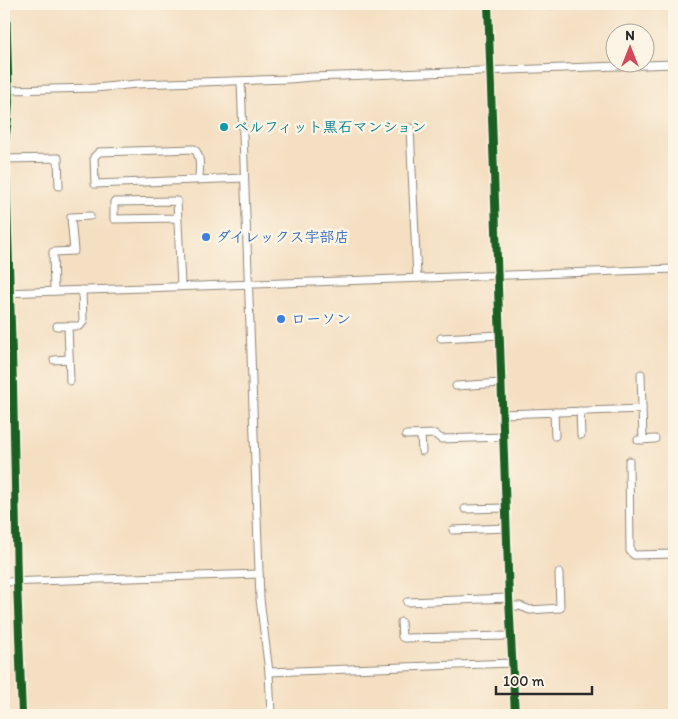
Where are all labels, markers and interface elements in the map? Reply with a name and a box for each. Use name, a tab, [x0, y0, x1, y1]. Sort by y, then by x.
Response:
north arrow	[606, 22, 656, 72]
text: N	[625, 27, 635, 44]
place label: ベルフィット黒石マンション	[234, 118, 427, 136]
marker: ベルフィット黒石マンション	[218, 121, 230, 133]
place label: ダイレックス宇部店	[216, 228, 350, 246]
marker: ダイレックス宇部店	[200, 231, 212, 243]
place label: ローソン	[291, 310, 351, 328]
marker: ローソン	[275, 313, 287, 325]
scale bar	[496, 664, 592, 696]
text: 100 m	[503, 672, 545, 690]

